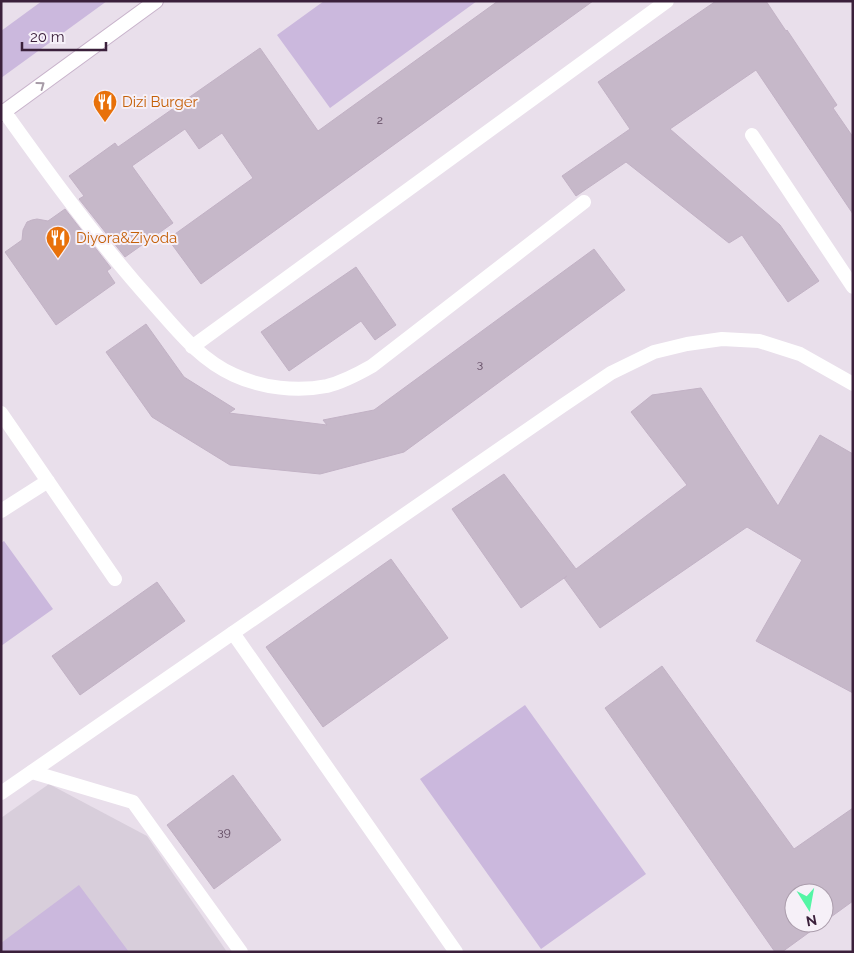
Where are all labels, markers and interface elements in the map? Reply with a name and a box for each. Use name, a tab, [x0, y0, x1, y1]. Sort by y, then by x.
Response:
scale bar	[22, 20, 106, 52]
text: 20 m	[30, 28, 65, 46]
one-way arrow	[35, 82, 45, 91]
restaurant icon: Dizi Burger	[92, 89, 118, 123]
place label: Dizi Burger	[122, 93, 199, 111]
house number: 2	[377, 113, 383, 127]
restaurant icon: Diyora&Ziyoda	[45, 225, 71, 259]
place label: Diyora&Ziyoda	[76, 229, 177, 247]
house number: 3	[477, 357, 483, 371]
house number: 39	[217, 825, 231, 839]
north arrow	[784, 883, 834, 933]
text: N	[805, 912, 818, 930]

